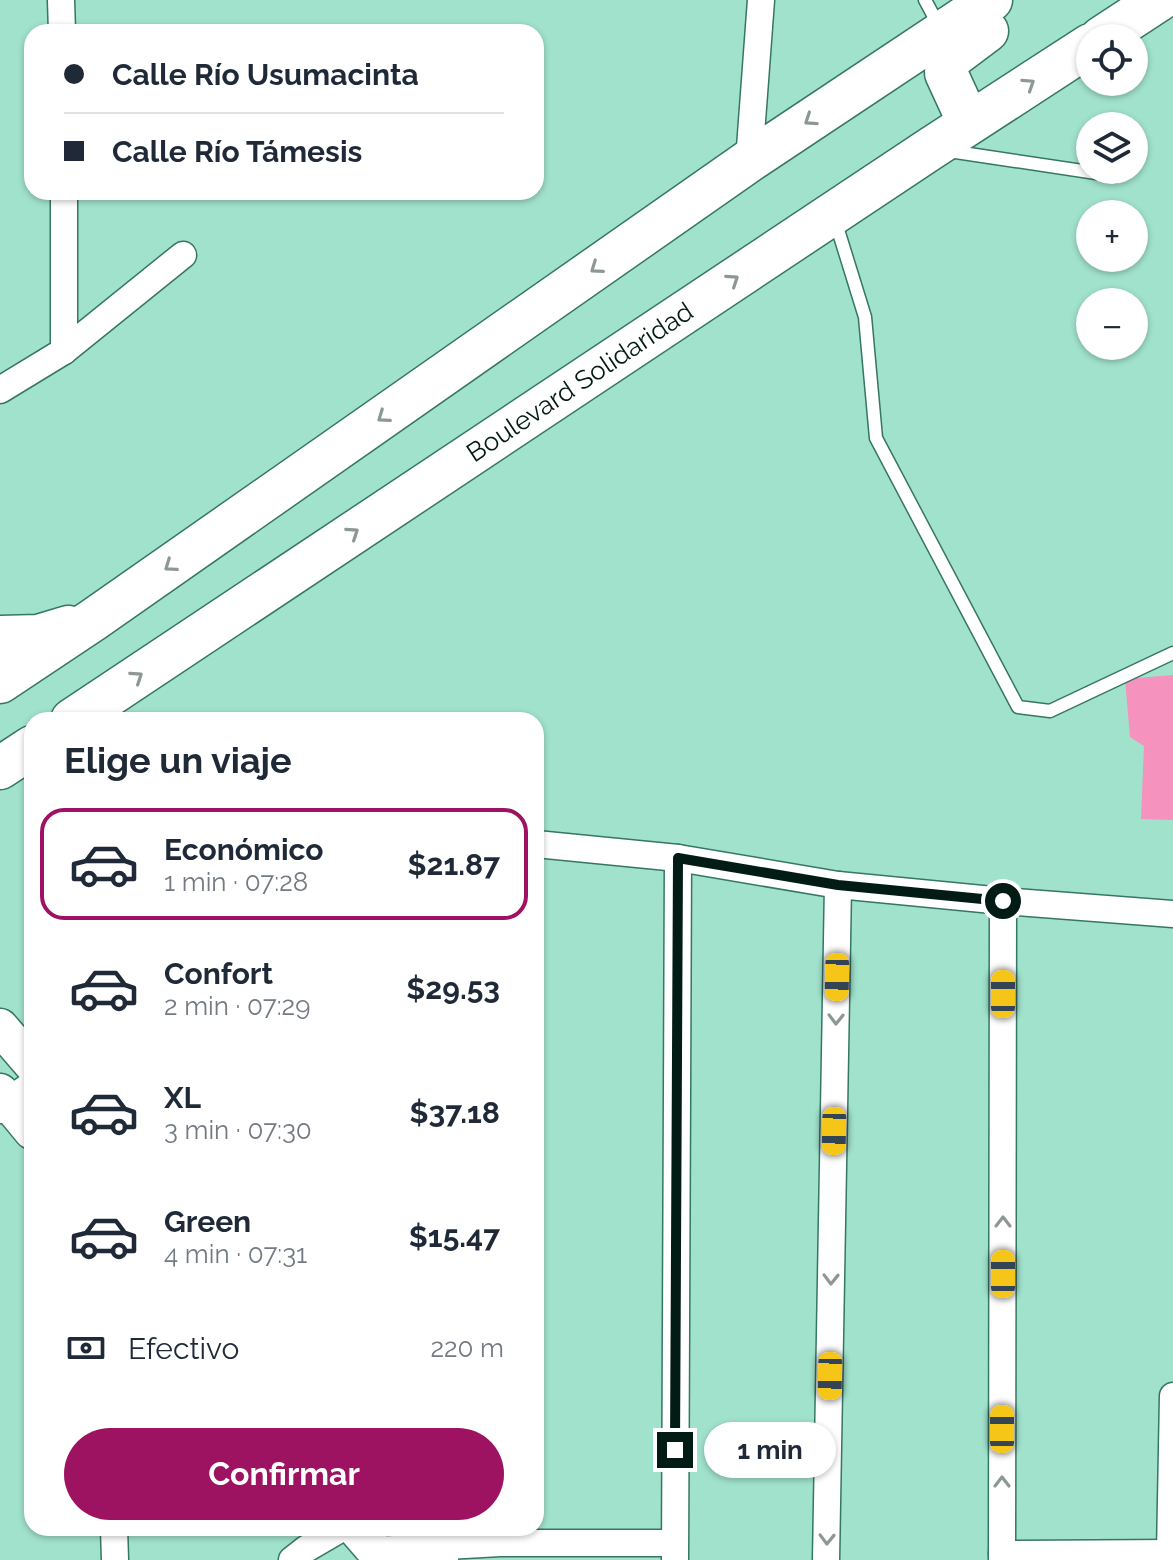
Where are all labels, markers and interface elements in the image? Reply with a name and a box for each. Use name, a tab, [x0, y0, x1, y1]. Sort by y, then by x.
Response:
map controls	[1076, 24, 1148, 360]
button: locate	[1076, 24, 1148, 96]
text: Calle Río Usumacinta	[112, 57, 419, 92]
one-way arrow	[1021, 79, 1035, 94]
one-way arrow	[805, 111, 819, 126]
button: layers	[1076, 112, 1148, 184]
text: Calle Río Támesis	[112, 134, 362, 169]
button: +	[1076, 200, 1148, 272]
one-way arrow	[591, 258, 605, 273]
one-way arrow	[724, 275, 738, 290]
button: −	[1076, 288, 1148, 360]
street label: Boulevard Solidaridad	[461, 296, 699, 468]
one-way arrow	[378, 407, 392, 422]
one-way arrow	[344, 527, 359, 542]
one-way arrow	[165, 556, 179, 571]
one-way arrow	[128, 672, 142, 687]
text: Elige un viaje	[64, 739, 292, 781]
icon: car	[68, 828, 140, 900]
text: Económico	[164, 832, 324, 867]
text: $21.87	[408, 847, 500, 882]
text: 1 min · 07:28	[164, 867, 308, 897]
route start	[985, 883, 1021, 919]
icon: car	[68, 952, 140, 1024]
car	[825, 953, 849, 1001]
text: Confort	[164, 956, 273, 991]
car	[991, 970, 1015, 1018]
text: $29.53	[406, 971, 500, 1006]
text: 2 min · 07:29	[164, 991, 310, 1021]
one-way arrow	[827, 1013, 845, 1026]
icon: car	[68, 1076, 140, 1148]
text: XL	[164, 1080, 201, 1115]
text: $37.18	[410, 1095, 500, 1130]
car	[822, 1107, 846, 1155]
text: 3 min · 07:30	[164, 1115, 312, 1145]
icon: car	[68, 1200, 140, 1272]
text: Green	[164, 1204, 251, 1239]
one-way arrow	[994, 1215, 1012, 1228]
text: $15.47	[409, 1219, 500, 1254]
text: 4 min · 07:31	[164, 1239, 307, 1269]
car	[991, 1250, 1015, 1298]
one-way arrow	[823, 1273, 840, 1286]
icon: cash	[64, 1326, 108, 1370]
text: Efectivo	[128, 1331, 239, 1366]
text: 220 m	[430, 1333, 504, 1363]
car	[818, 1352, 842, 1400]
car	[990, 1405, 1014, 1453]
callout: 1 min	[703, 1422, 835, 1478]
button: Confirmar	[64, 1428, 504, 1520]
route end	[657, 1432, 693, 1468]
text: 1 min	[737, 1435, 803, 1465]
one-way arrow	[993, 1475, 1011, 1488]
one-way arrow	[818, 1533, 835, 1546]

